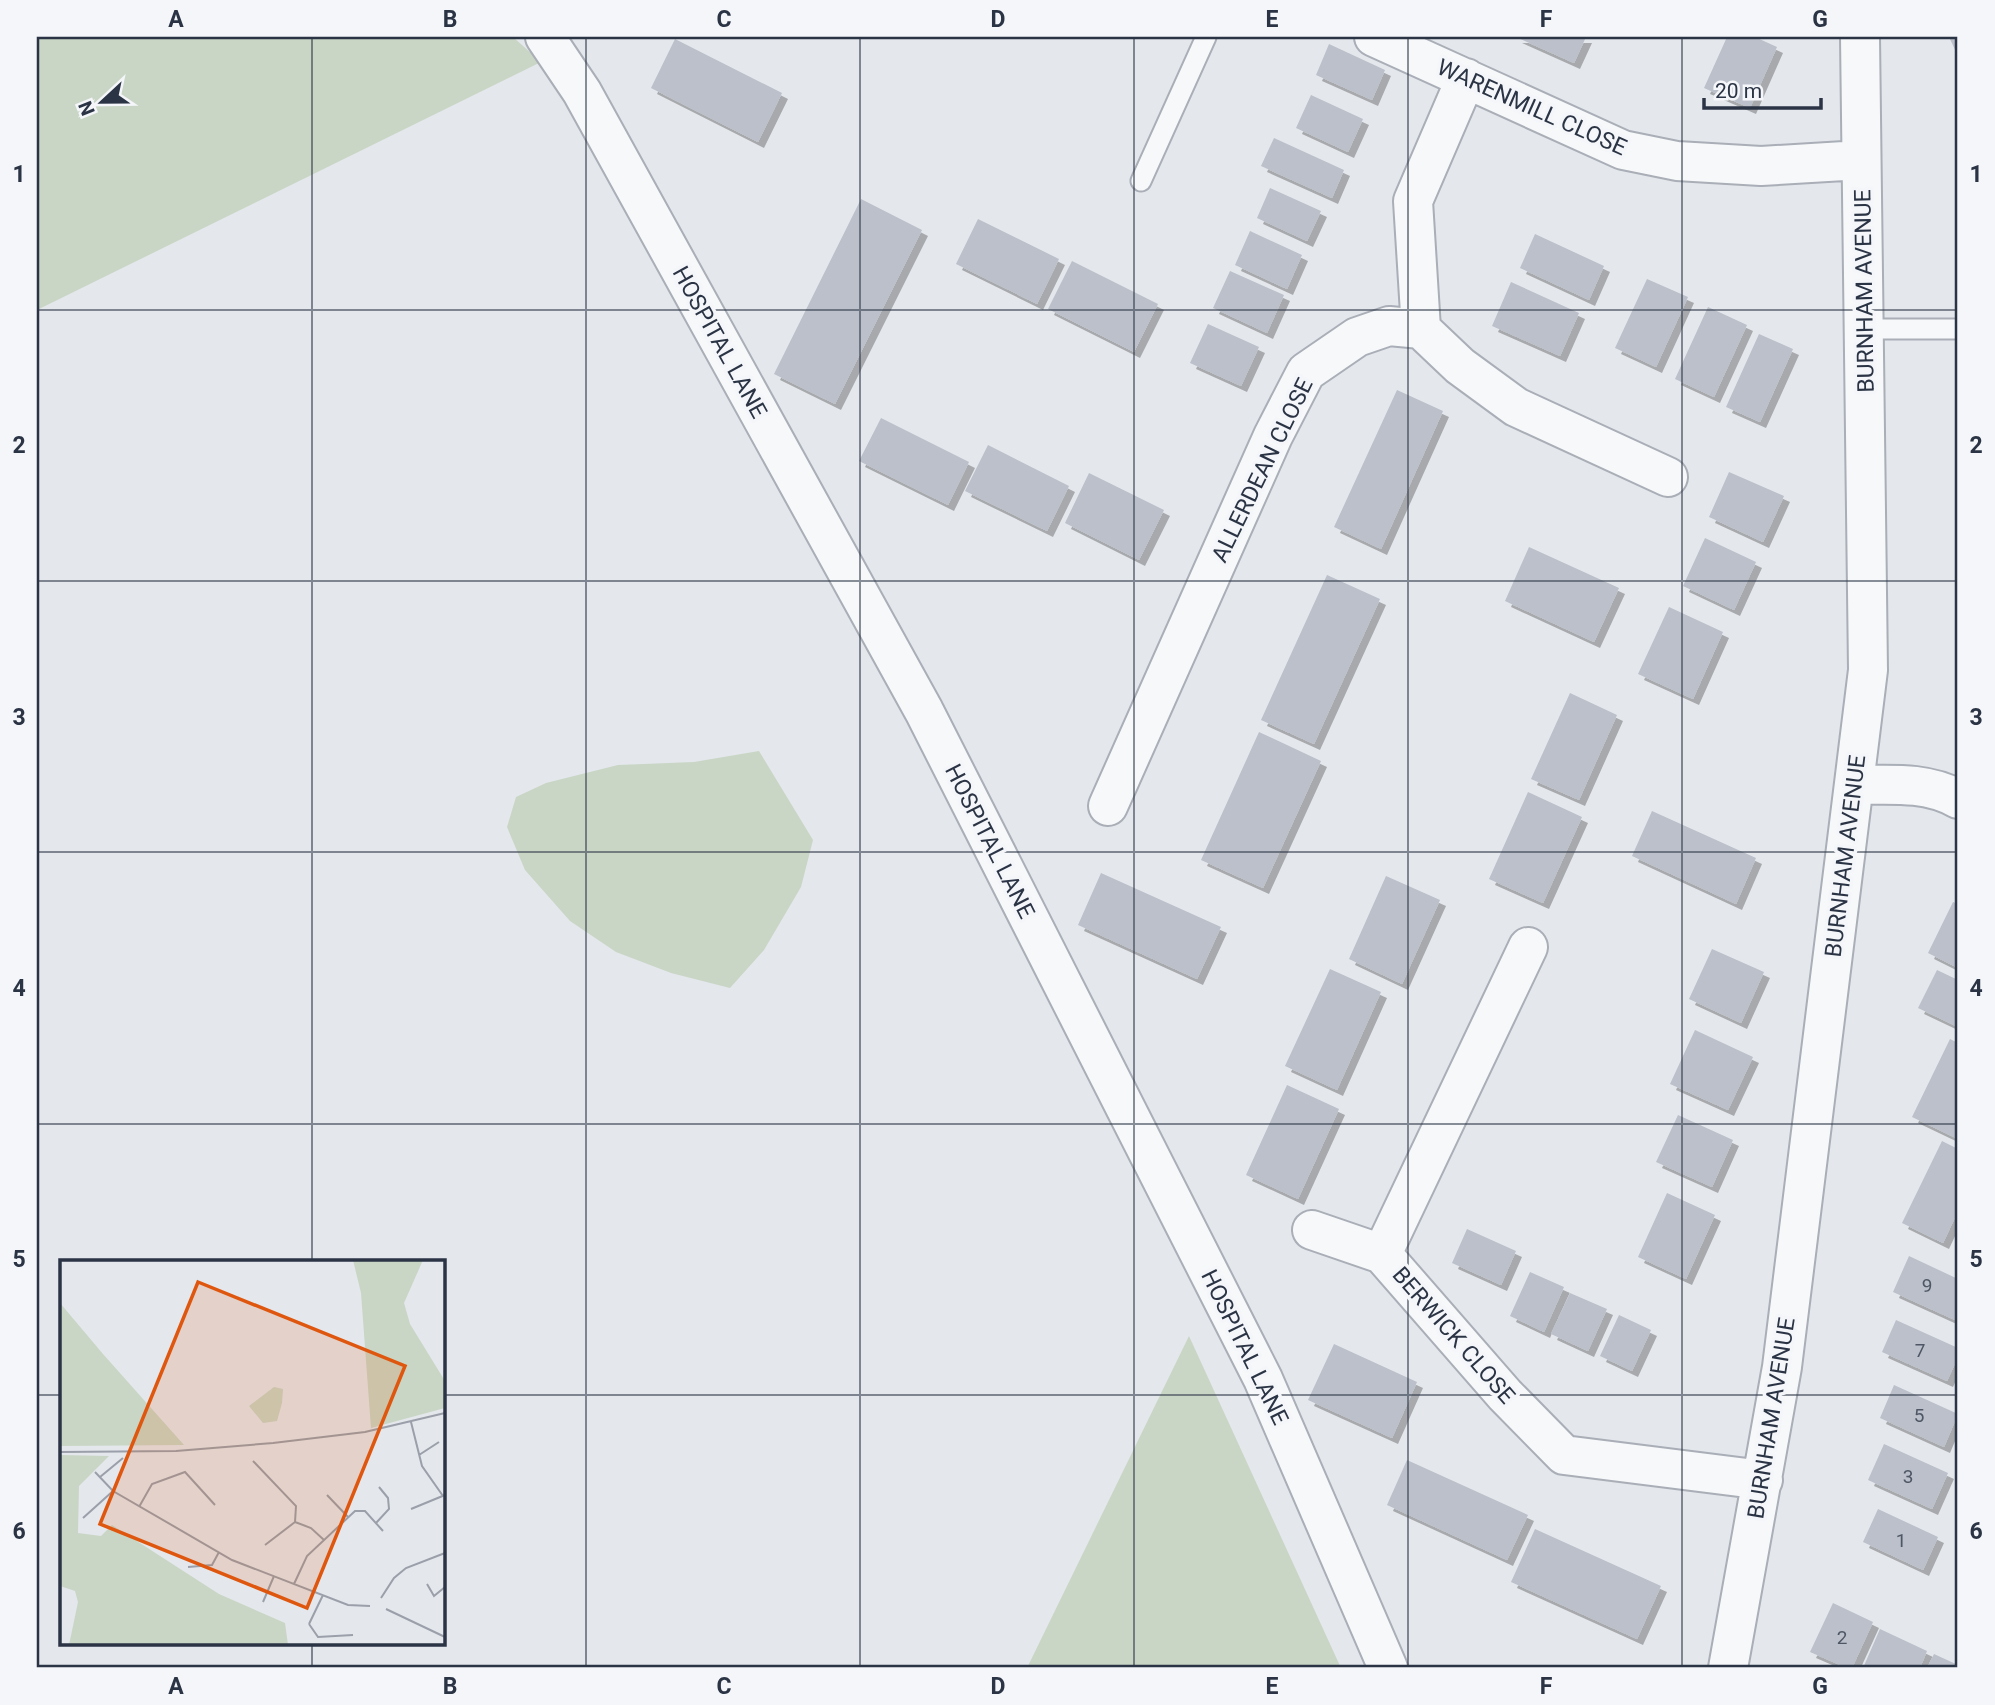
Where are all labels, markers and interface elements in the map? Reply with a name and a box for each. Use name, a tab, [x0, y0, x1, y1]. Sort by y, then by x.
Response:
text: A	[168, 6, 184, 33]
text: B	[443, 6, 457, 33]
text: C	[716, 6, 732, 33]
text: D	[991, 6, 1005, 33]
text: E	[1266, 6, 1279, 33]
text: F	[1540, 6, 1553, 33]
text: G	[1812, 6, 1828, 33]
street label: WARENMILL CLOSE	[1433, 54, 1631, 161]
north arrow	[66, 66, 136, 136]
scale bar	[1704, 66, 1822, 110]
text: 20 m	[1715, 79, 1762, 103]
text: N	[74, 98, 100, 119]
text: 1	[12, 161, 26, 188]
text: 1	[1969, 161, 1983, 188]
street label: BURNHAM AVENUE	[1849, 189, 1880, 393]
street label: HOSPITAL LANE	[667, 262, 772, 423]
street label: ALLERDEAN CLOSE	[1206, 374, 1319, 567]
text: 2	[12, 432, 26, 459]
text: 2	[1969, 432, 1983, 459]
text: 3	[12, 704, 26, 731]
text: 3	[1969, 704, 1983, 731]
street label: BURNHAM AVENUE	[1820, 753, 1871, 959]
street label: HOSPITAL LANE	[939, 760, 1040, 923]
text: 4	[12, 975, 26, 1002]
text: 4	[1969, 975, 1983, 1002]
text: 5	[12, 1246, 26, 1273]
text: 5	[1969, 1246, 1983, 1273]
inset map	[60, 1260, 444, 1646]
street label: BERWICK CLOSE	[1387, 1261, 1520, 1409]
street label: HOSPITAL LANE	[1195, 1265, 1294, 1429]
house number: 9	[1922, 1274, 1932, 1297]
street label: BURNHAM AVENUE	[1742, 1316, 1801, 1521]
house number: 7	[1915, 1339, 1925, 1362]
house number: 5	[1914, 1404, 1924, 1427]
house number: 3	[1903, 1465, 1913, 1488]
text: 6	[12, 1518, 26, 1545]
text: 6	[1969, 1518, 1983, 1545]
house number: 1	[1896, 1529, 1906, 1552]
house number: 2	[1837, 1626, 1847, 1649]
text: A	[168, 1673, 184, 1700]
text: B	[443, 1673, 457, 1700]
text: C	[716, 1673, 732, 1700]
text: D	[991, 1673, 1005, 1700]
text: E	[1266, 1673, 1279, 1700]
text: F	[1540, 1673, 1553, 1700]
text: G	[1812, 1673, 1828, 1700]

